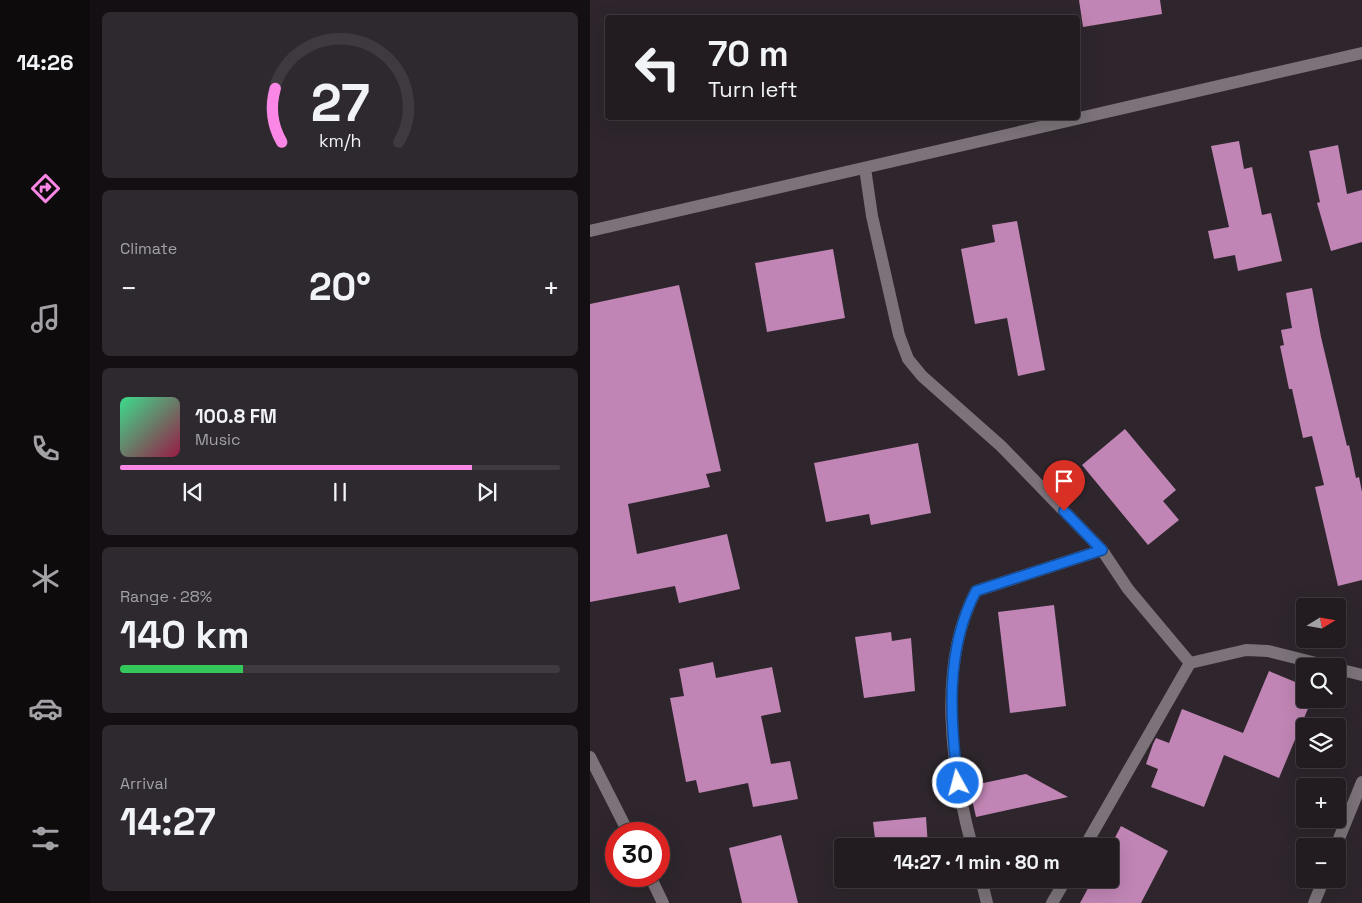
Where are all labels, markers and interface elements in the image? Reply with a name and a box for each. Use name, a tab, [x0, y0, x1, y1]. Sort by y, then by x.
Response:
text: 70 m	[708, 32, 789, 76]
icon: left	[625, 35, 690, 100]
text: 14:26	[16, 48, 74, 76]
text: 27	[310, 70, 370, 136]
text: Turn left	[708, 75, 798, 103]
text: km/h	[319, 129, 361, 152]
icon: directions	[28, 171, 63, 206]
text: Climate	[120, 238, 177, 259]
text: 20°	[309, 263, 371, 311]
text: −	[120, 270, 137, 306]
text: +	[543, 270, 560, 306]
icon: music	[28, 301, 63, 336]
text: 100.8 FM	[195, 404, 277, 429]
text: Music	[195, 429, 241, 450]
icon: phone	[28, 431, 63, 466]
pin	[1043, 460, 1085, 511]
icon: arrive	[1050, 467, 1078, 495]
icon: previous	[179, 478, 207, 506]
icon: pause	[326, 478, 354, 506]
icon: next	[473, 478, 501, 506]
icon: climate	[28, 561, 63, 596]
text: Range · 28%	[120, 586, 212, 607]
north arrow	[1296, 598, 1346, 648]
map controls	[1296, 598, 1346, 888]
text: 140 km	[120, 611, 250, 659]
button: search	[1296, 658, 1346, 708]
icon: car	[28, 691, 63, 726]
button: layers	[1296, 718, 1346, 768]
position arrow	[931, 756, 983, 808]
text: Arrival	[120, 773, 168, 794]
button: +	[1296, 778, 1346, 828]
text: 14:27	[120, 798, 216, 846]
icon: filters	[28, 821, 63, 856]
speed limit sign: 30	[605, 822, 670, 887]
button: −	[1296, 838, 1346, 888]
text: 14:27 · 1 min · 80 m	[893, 850, 1060, 875]

